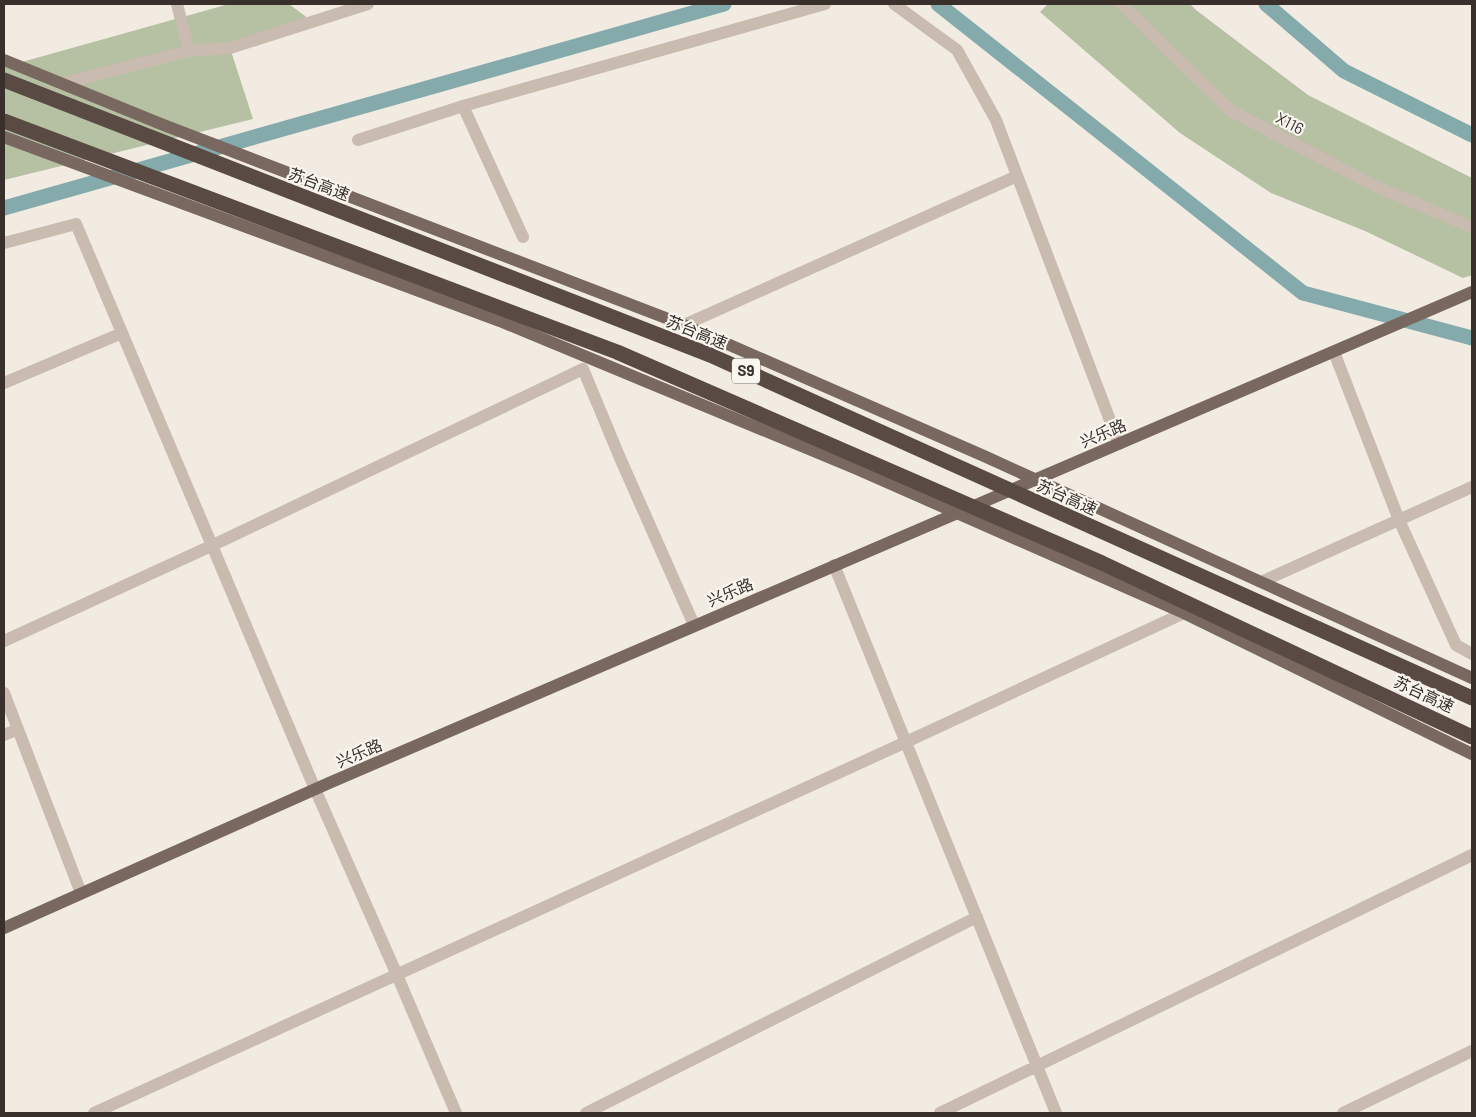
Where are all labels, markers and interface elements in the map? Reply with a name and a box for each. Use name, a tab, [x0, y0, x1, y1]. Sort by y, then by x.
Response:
street label: X116	[1273, 108, 1307, 138]
street label: 苏台高速	[286, 163, 352, 204]
street label: 苏台高速	[664, 311, 730, 352]
road number: S9	[732, 358, 760, 384]
street label: 兴乐路	[1077, 414, 1129, 451]
street label: 苏台高速	[1034, 475, 1100, 518]
street label: 兴乐路	[704, 573, 756, 610]
street label: 苏台高速	[1391, 671, 1457, 716]
street label: 兴乐路	[333, 734, 385, 771]

